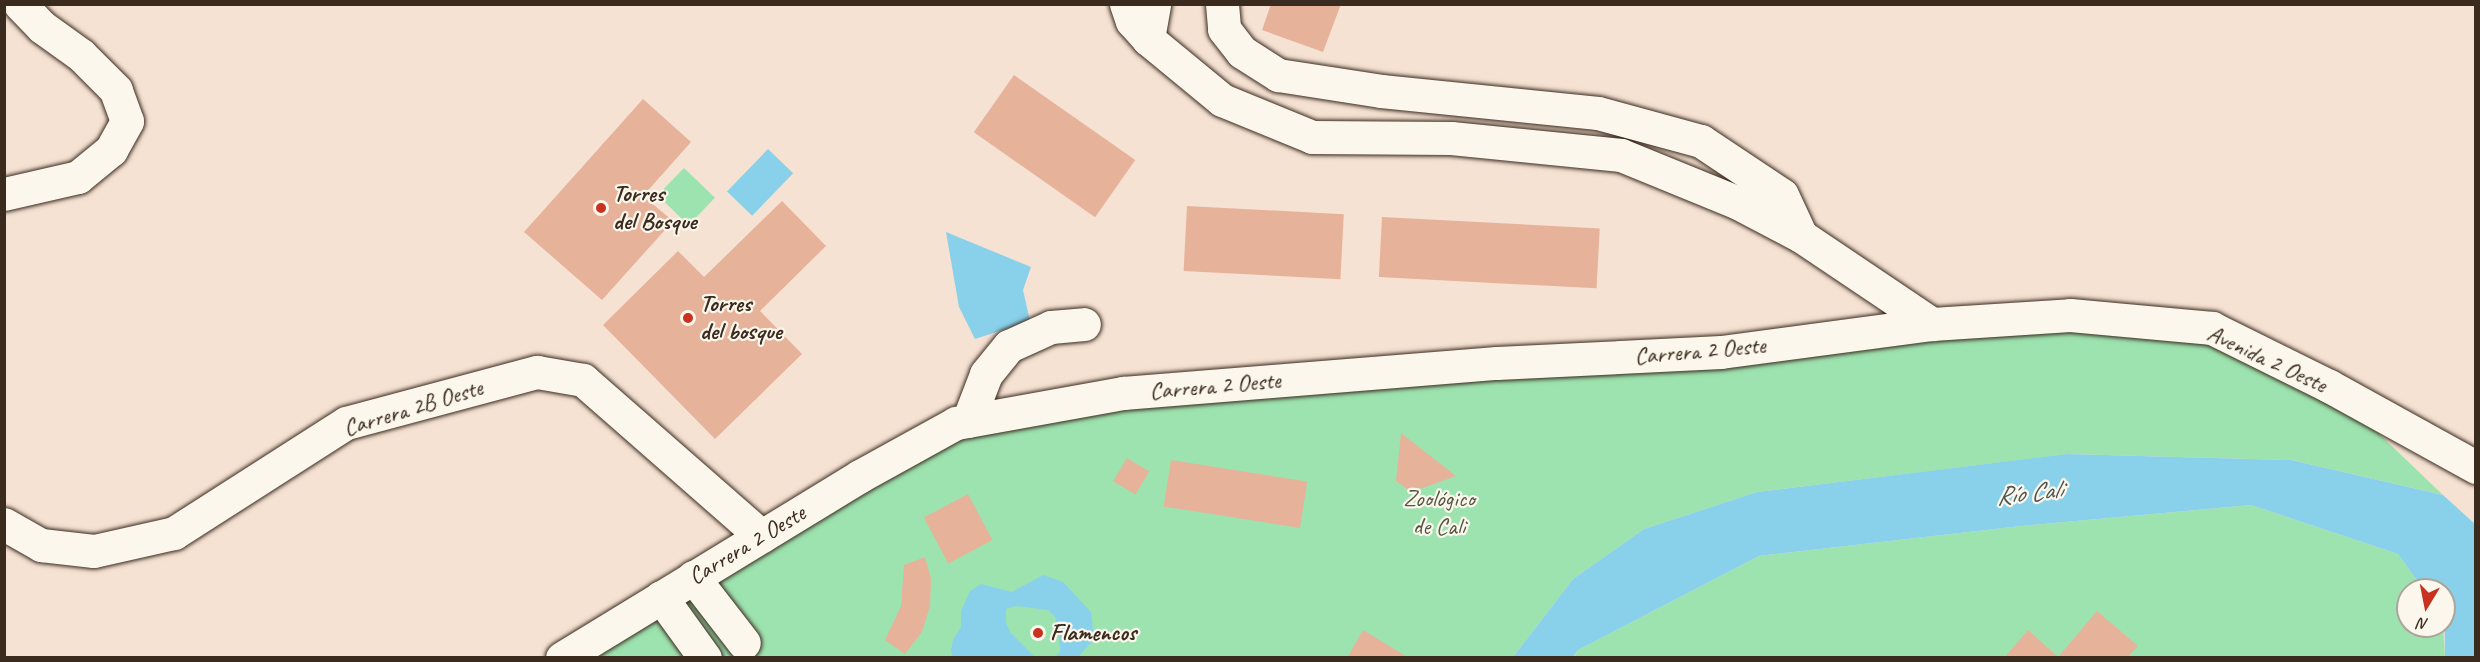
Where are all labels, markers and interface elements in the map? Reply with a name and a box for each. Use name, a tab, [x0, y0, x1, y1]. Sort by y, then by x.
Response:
place label: Torres del Bosque	[613, 180, 696, 236]
marker: Torres del Bosque	[594, 201, 608, 215]
place label: Torres del bosque	[700, 290, 781, 346]
marker: Torres del bosque	[681, 311, 695, 325]
street label: Avenida 2 Oeste	[2203, 319, 2331, 399]
street label: Carrera 2 Oeste	[1633, 331, 1767, 371]
street label: Carrera 2 Oeste	[1148, 366, 1282, 406]
street label: Carrera 2B Oeste	[340, 373, 486, 443]
water label: Río Cali	[1994, 474, 2064, 512]
park label: Zoológico de Cali	[1403, 485, 1475, 541]
street label: Carrera 2 Oeste	[683, 499, 811, 591]
north arrow	[2396, 578, 2456, 638]
text: N	[2417, 613, 2430, 634]
place label: Flamencos	[1050, 619, 1136, 647]
marker: Flamencos	[1031, 626, 1045, 640]

